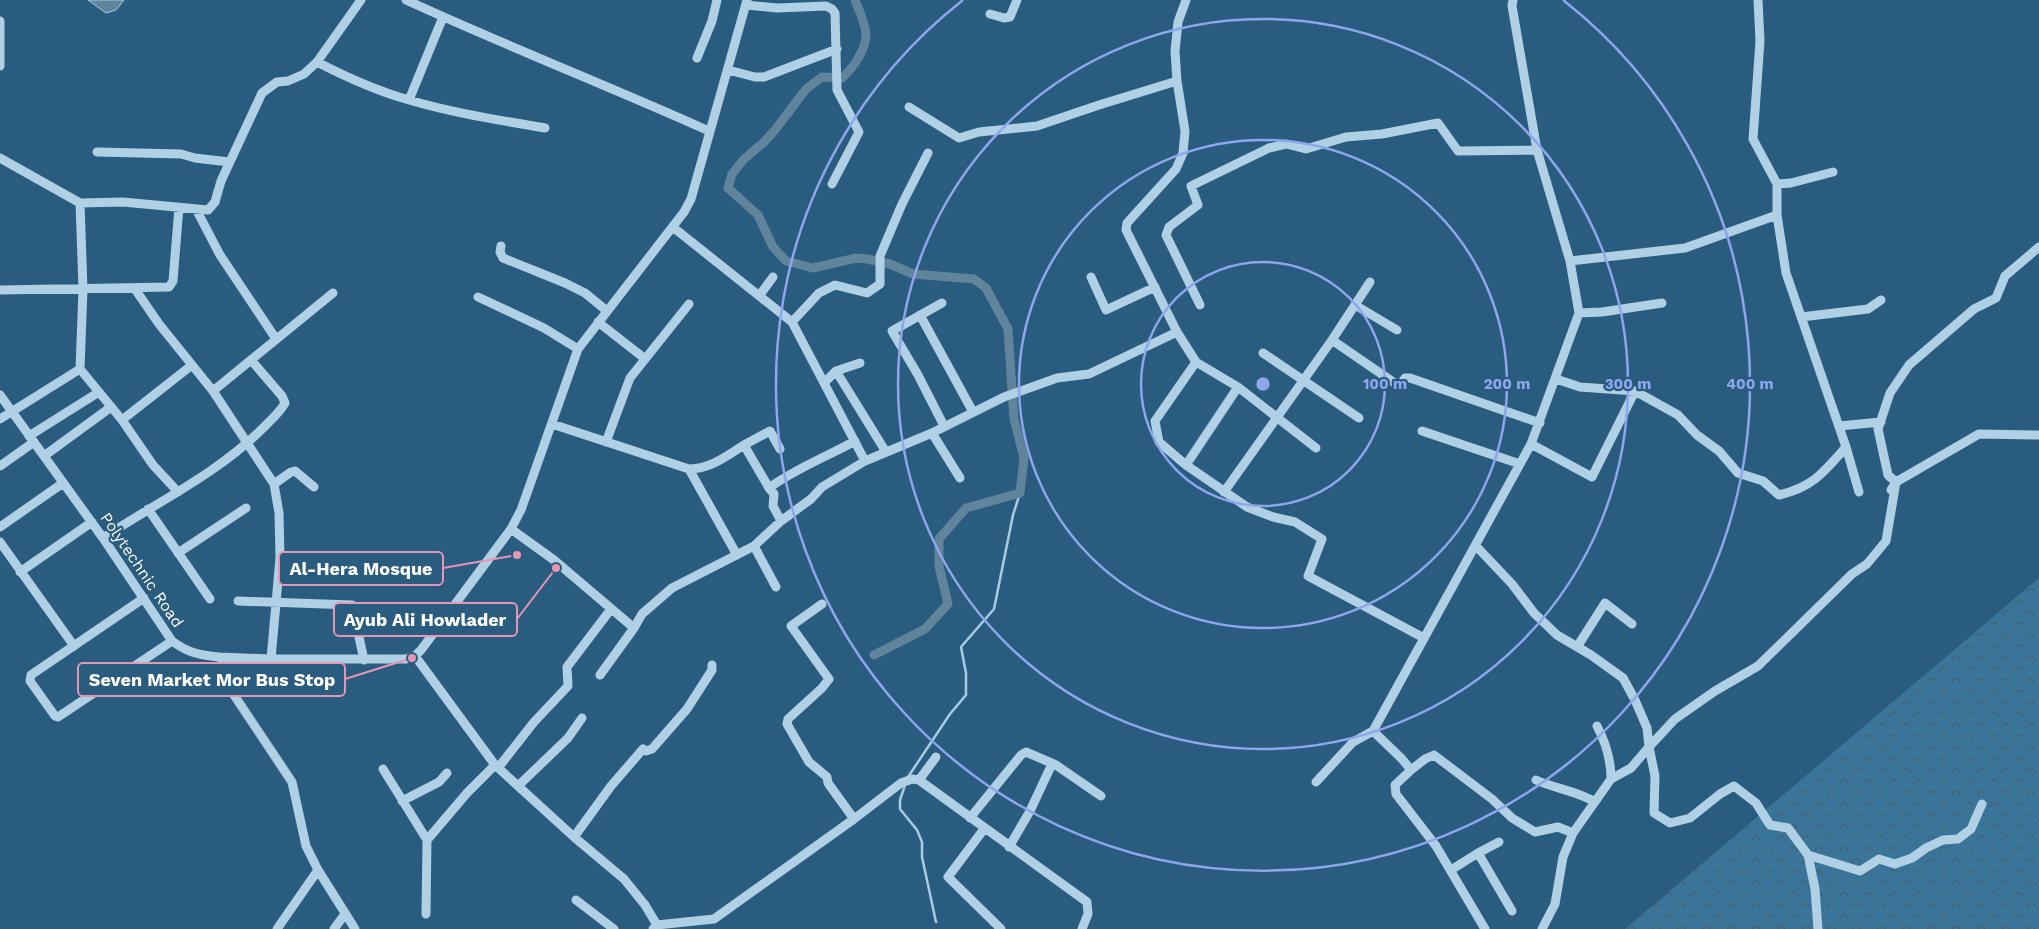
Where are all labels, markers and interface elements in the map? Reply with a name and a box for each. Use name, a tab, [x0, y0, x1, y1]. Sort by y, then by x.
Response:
centre of rings	[1254, 375, 1272, 393]
text: 100 m	[1363, 375, 1407, 393]
text: 200 m	[1484, 375, 1530, 393]
text: 300 m	[1605, 375, 1651, 393]
text: 400 m	[1726, 375, 1774, 393]
street label: Polytechnic Road	[97, 509, 187, 631]
callout: Al-Hera Mosque	[279, 552, 443, 585]
text: Al-Hera Mosque	[289, 558, 433, 579]
callout: Ayub Ali Howlader	[334, 603, 517, 636]
text: Ayub Ali Howlader	[344, 609, 507, 630]
callout: Seven Market Mor Bus Stop	[78, 663, 345, 696]
text: Seven Market Mor Bus Stop	[89, 669, 335, 690]

